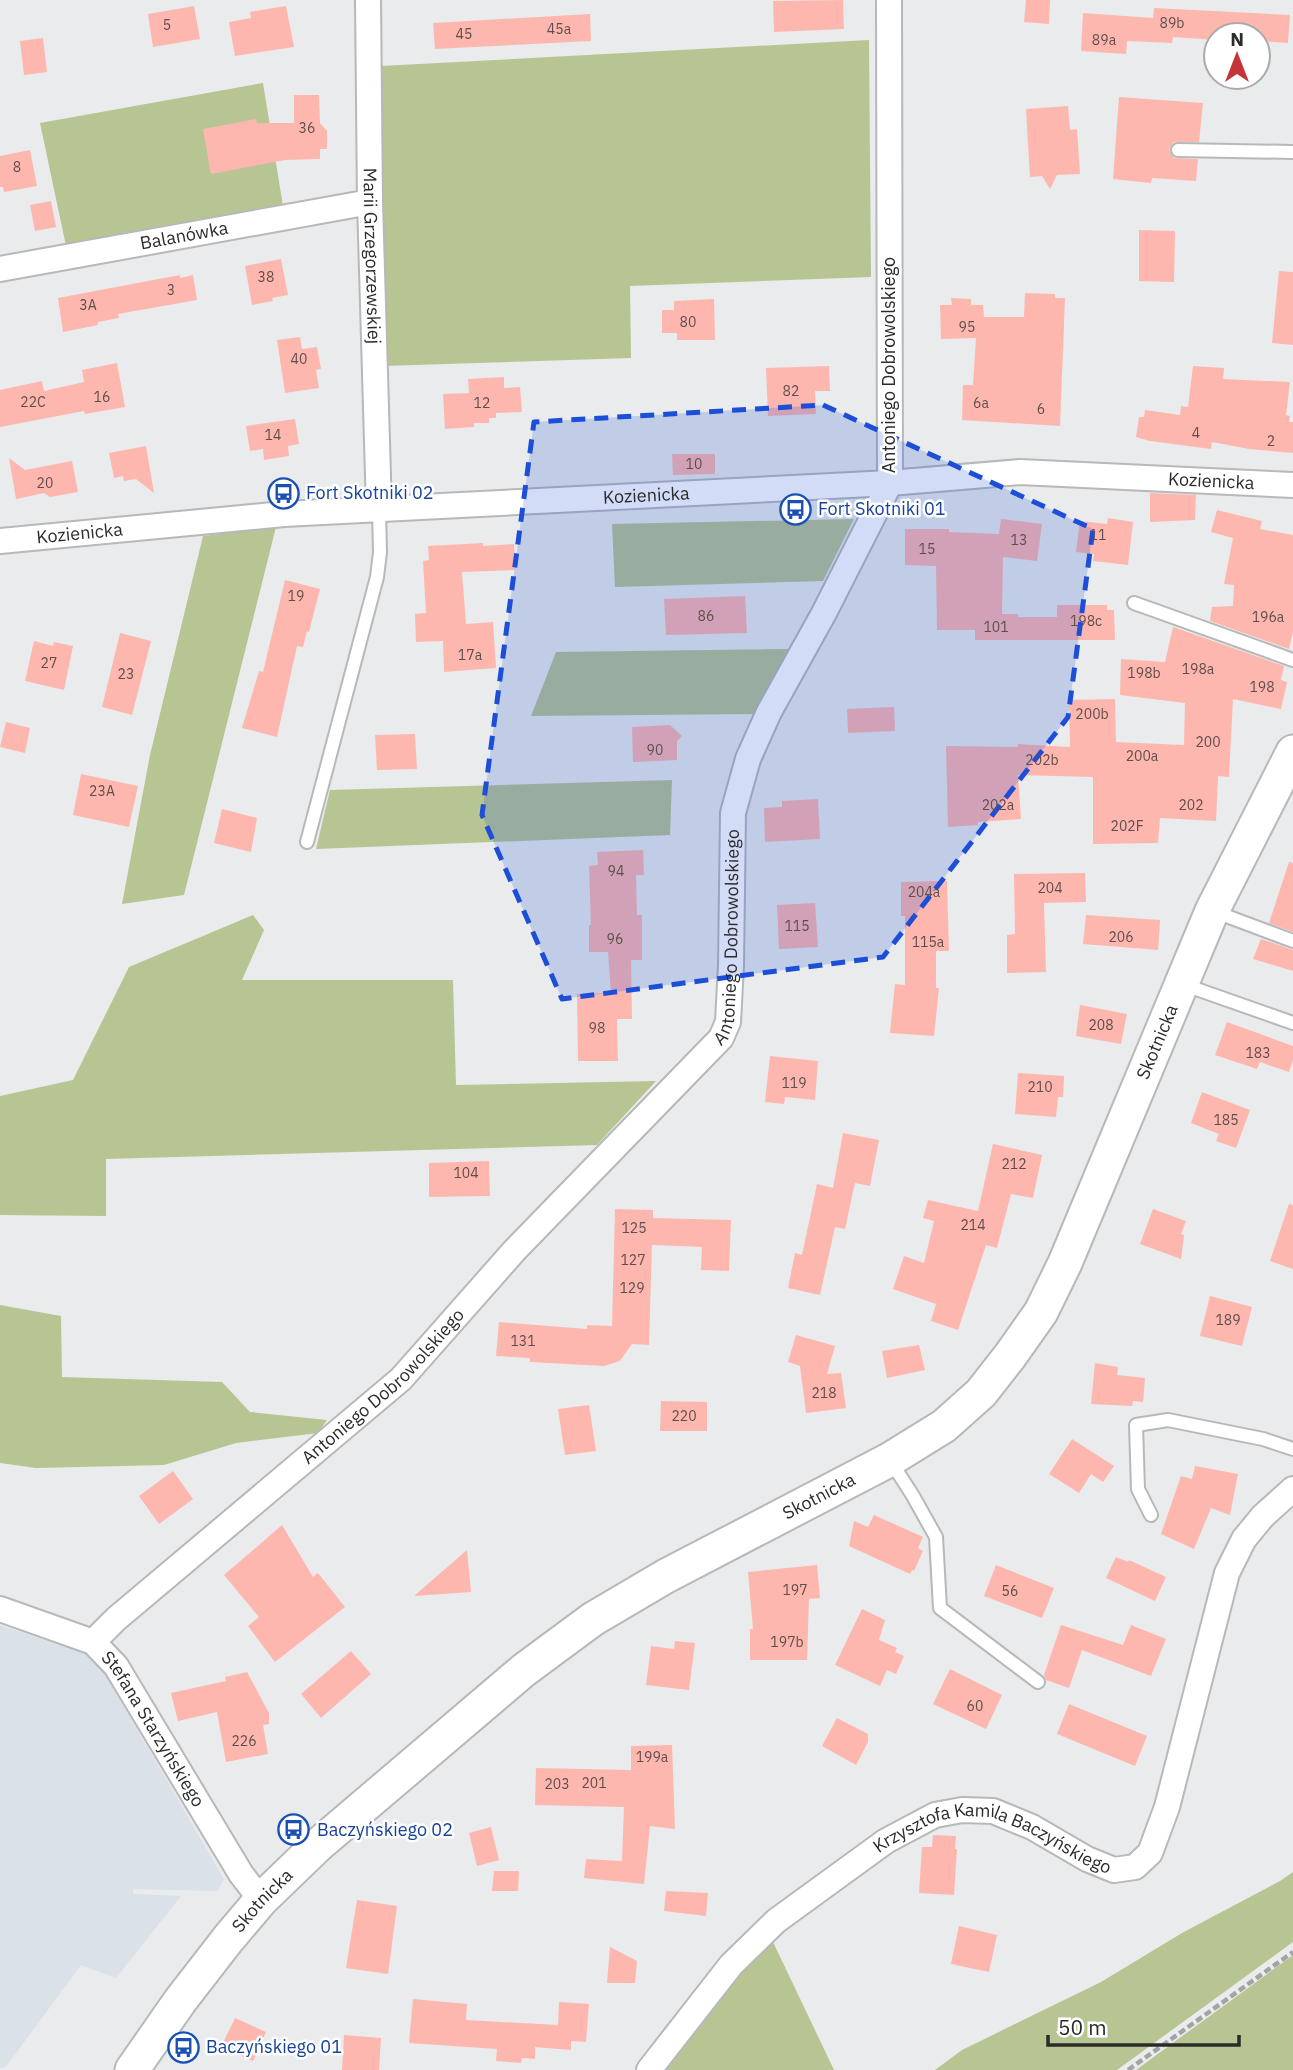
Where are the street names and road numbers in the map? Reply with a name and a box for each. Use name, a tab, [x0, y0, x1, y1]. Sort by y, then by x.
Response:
street label: Marii Grzegorzewskiej	[359, 168, 386, 344]
street label: Balanówka	[138, 216, 230, 254]
street label: Antoniego Dobrowolskiego	[877, 257, 900, 473]
street label: Kozienicka	[1167, 467, 1255, 494]
street label: Kozienicka	[602, 481, 690, 509]
street label: Kozienicka	[35, 517, 124, 548]
street label: Antoniego Dobrowolskiego	[708, 829, 744, 1050]
street label: Skotnicka	[1131, 1001, 1183, 1083]
street label: Antoniego Dobrowolskiego	[297, 1303, 469, 1469]
street label: Skotnicka	[778, 1467, 859, 1524]
street label: Stefana Starzyńskiego	[97, 1646, 210, 1811]
street label: Krzysztofa Kamila Baczyńskiego	[864, 1842, 1122, 1882]
street label: Skotnicka	[227, 1863, 298, 1937]

